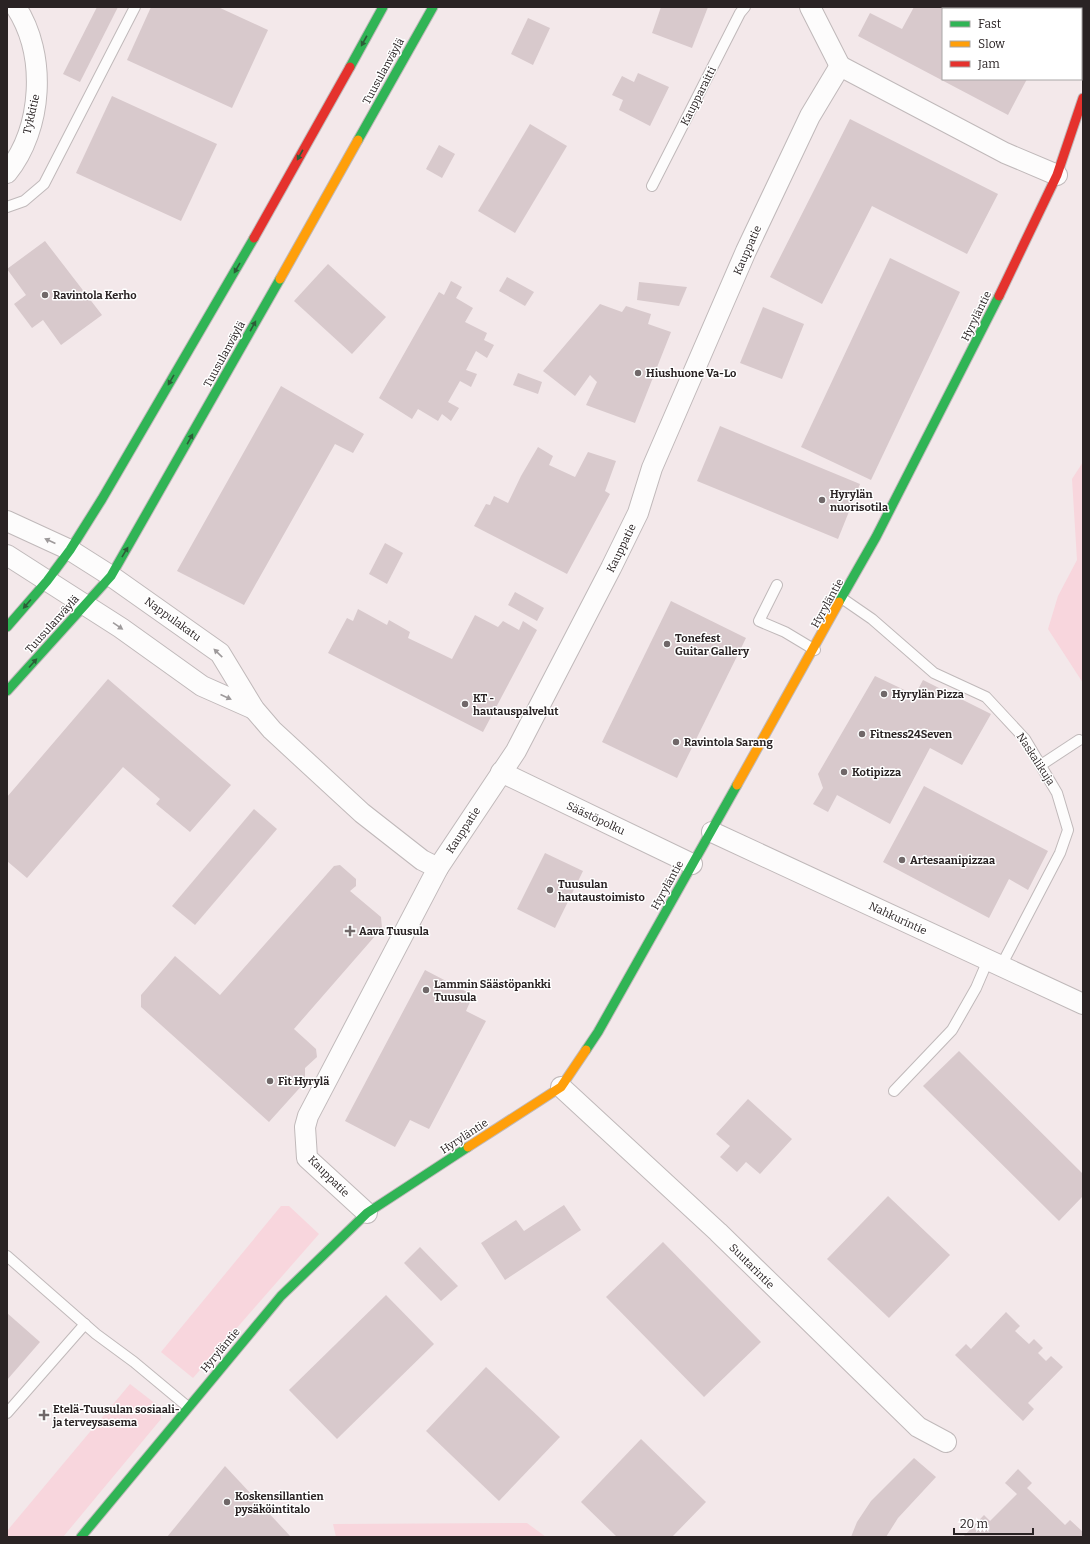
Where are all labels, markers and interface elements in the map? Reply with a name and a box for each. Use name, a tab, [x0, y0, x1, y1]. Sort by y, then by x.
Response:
legend	[942, 8, 1082, 80]
text: Fast	[978, 17, 1002, 31]
one-way arrow	[360, 35, 367, 47]
street label: Tuusulanväylä	[360, 36, 407, 107]
text: Slow	[978, 37, 1005, 51]
text: Jam	[977, 57, 1000, 71]
street label: Kaupparaitti	[678, 64, 719, 128]
street label: Tykkitie	[21, 93, 42, 135]
one-way arrow	[297, 149, 304, 160]
street label: Kauppatie	[731, 224, 764, 277]
one-way arrow	[233, 262, 240, 274]
place label: Ravintola Kerho	[53, 289, 137, 302]
street label: Hyryläntie	[959, 289, 994, 343]
marker: Ravintola Kerho	[40, 290, 50, 300]
street label: Tuusulanväylä	[201, 319, 248, 390]
one-way arrow	[250, 320, 256, 332]
place label: Hiushuone Va-Lo	[646, 367, 736, 380]
marker: Hiushuone Va-Lo	[633, 368, 643, 378]
one-way arrow	[168, 374, 175, 386]
one-way arrow	[186, 433, 193, 445]
place label: Hyrylän nuorisotila	[830, 488, 889, 514]
marker: Hyrylän nuorisotila	[817, 495, 827, 505]
street label: Kauppatie	[604, 522, 639, 575]
one-way arrow	[44, 538, 56, 544]
one-way arrow	[122, 546, 129, 558]
street label: Hyryläntie	[809, 576, 846, 630]
street label: Tuusulanväylä	[23, 593, 82, 656]
street label: Nappulakatu	[142, 595, 203, 644]
one-way arrow	[23, 598, 32, 609]
one-way arrow	[113, 622, 123, 630]
place label: Tonefest Guitar Gallery	[675, 632, 750, 658]
marker: Tonefest Guitar Gallery	[662, 639, 672, 649]
one-way arrow	[213, 648, 223, 657]
one-way arrow	[29, 657, 38, 668]
place label: Hyrylän Pizza	[892, 688, 965, 701]
marker: Hyrylän Pizza	[879, 689, 889, 699]
place label: KT - hautauspalvelut	[473, 692, 559, 718]
one-way arrow	[221, 694, 232, 700]
marker: KT - hautauspalvelut	[460, 699, 470, 709]
place label: Fitness24Seven	[870, 728, 952, 741]
marker: Fitness24Seven	[857, 729, 867, 739]
street label: Naskalikuja	[1014, 731, 1057, 788]
place label: Ravintola Sarang	[684, 736, 773, 749]
marker: Ravintola Sarang	[671, 737, 681, 747]
place label: Kotipizza	[852, 766, 902, 779]
marker: Kotipizza	[839, 767, 849, 777]
street label: Säästöpolku	[565, 799, 627, 838]
street label: Kauppatie	[444, 805, 483, 856]
place label: Artesaanipizzaa	[910, 854, 996, 867]
marker: Artesaanipizzaa	[897, 855, 907, 865]
street label: Hyryläntie	[649, 858, 686, 912]
place label: Tuusulan hautaustoimisto	[558, 878, 645, 904]
marker: Tuusulan hautaustoimisto	[545, 885, 555, 895]
street label: Nahkurintie	[867, 899, 929, 938]
marker: Aava Tuusula	[344, 925, 356, 937]
place label: Aava Tuusula	[359, 925, 430, 938]
place label: Lammin Säästöpankki Tuusula	[434, 978, 551, 1004]
marker: Lammin Säästöpankki Tuusula	[421, 985, 431, 995]
place label: Fit Hyrylä	[278, 1075, 330, 1088]
marker: Fit Hyrylä	[265, 1076, 275, 1086]
street label: Hyryläntie	[438, 1116, 491, 1157]
street label: Kauppatie	[305, 1153, 352, 1200]
street label: Suutarintie	[726, 1241, 777, 1292]
street label: Hyryläntie	[198, 1325, 243, 1375]
place label: Etelä-Tuusulan sosiaali- ja terveysasema	[52, 1403, 180, 1429]
marker: Etelä-Tuusulan sosiaali- ja terveysasema	[38, 1409, 50, 1421]
place label: Koskensillantien pysäköintitalo	[235, 1490, 324, 1516]
marker: Koskensillantien pysäköintitalo	[222, 1497, 232, 1507]
scale bar	[954, 1510, 1033, 1536]
text: 20 m	[960, 1517, 989, 1531]

